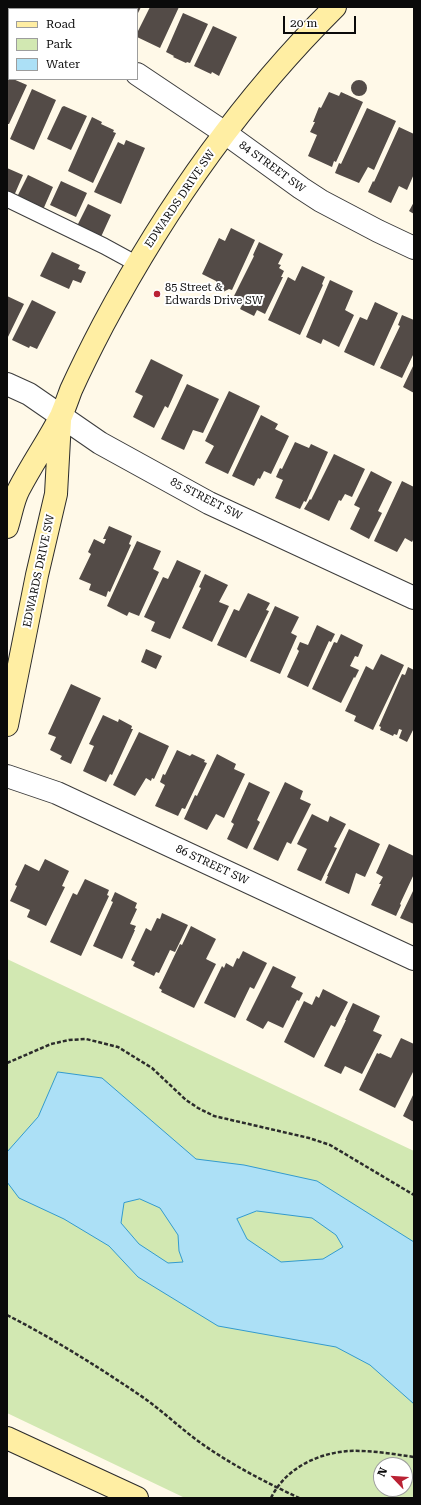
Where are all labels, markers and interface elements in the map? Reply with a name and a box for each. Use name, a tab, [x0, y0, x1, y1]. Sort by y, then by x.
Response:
legend	[8, 8, 138, 80]
scale bar	[285, 8, 358, 34]
text: 20 m	[290, 16, 317, 30]
text: Road	[46, 17, 75, 31]
text: Park	[46, 37, 72, 51]
text: Water	[46, 57, 80, 71]
street label: 84 STREET SW	[236, 138, 308, 196]
street label: EDWARDS DRIVE SW	[142, 148, 218, 250]
place label: 85 Street & Edwards Drive SW	[165, 281, 263, 307]
marker: 85 Street & Edwards Drive SW	[152, 289, 162, 299]
street label: 85 STREET SW	[168, 475, 244, 523]
street label: EDWARDS DRIVE SW	[21, 513, 57, 629]
street label: 86 STREET SW	[173, 842, 251, 888]
north arrow	[373, 1457, 413, 1497]
text: N	[375, 1466, 390, 1479]

